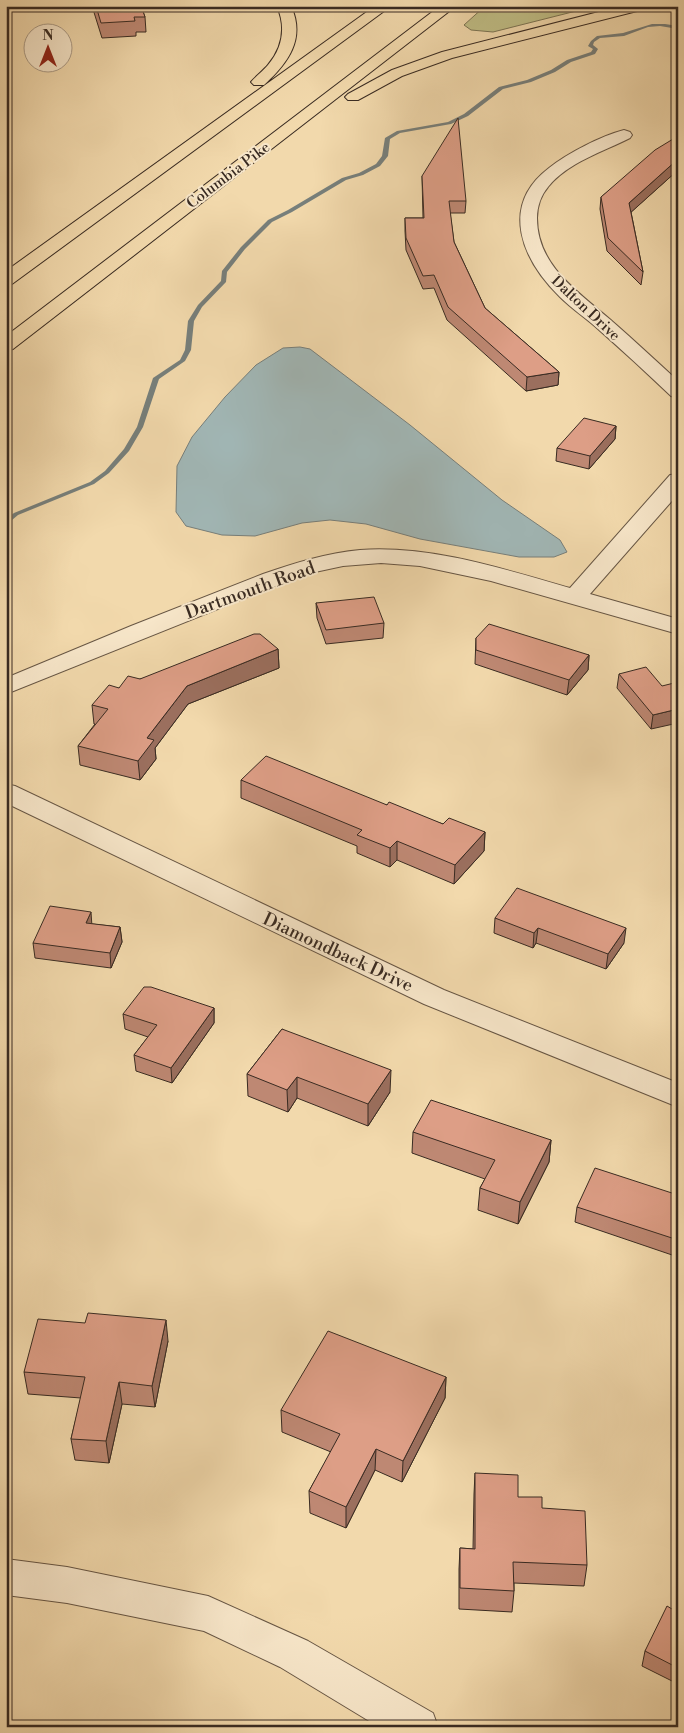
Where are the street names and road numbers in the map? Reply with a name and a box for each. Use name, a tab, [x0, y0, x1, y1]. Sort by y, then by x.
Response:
street label: Columbia Pike	[183, 138, 274, 213]
street label: Dalton Drive	[547, 272, 624, 345]
street label: Dartmouth Road	[182, 556, 319, 625]
street label: Diamondback Drive	[259, 908, 417, 997]

